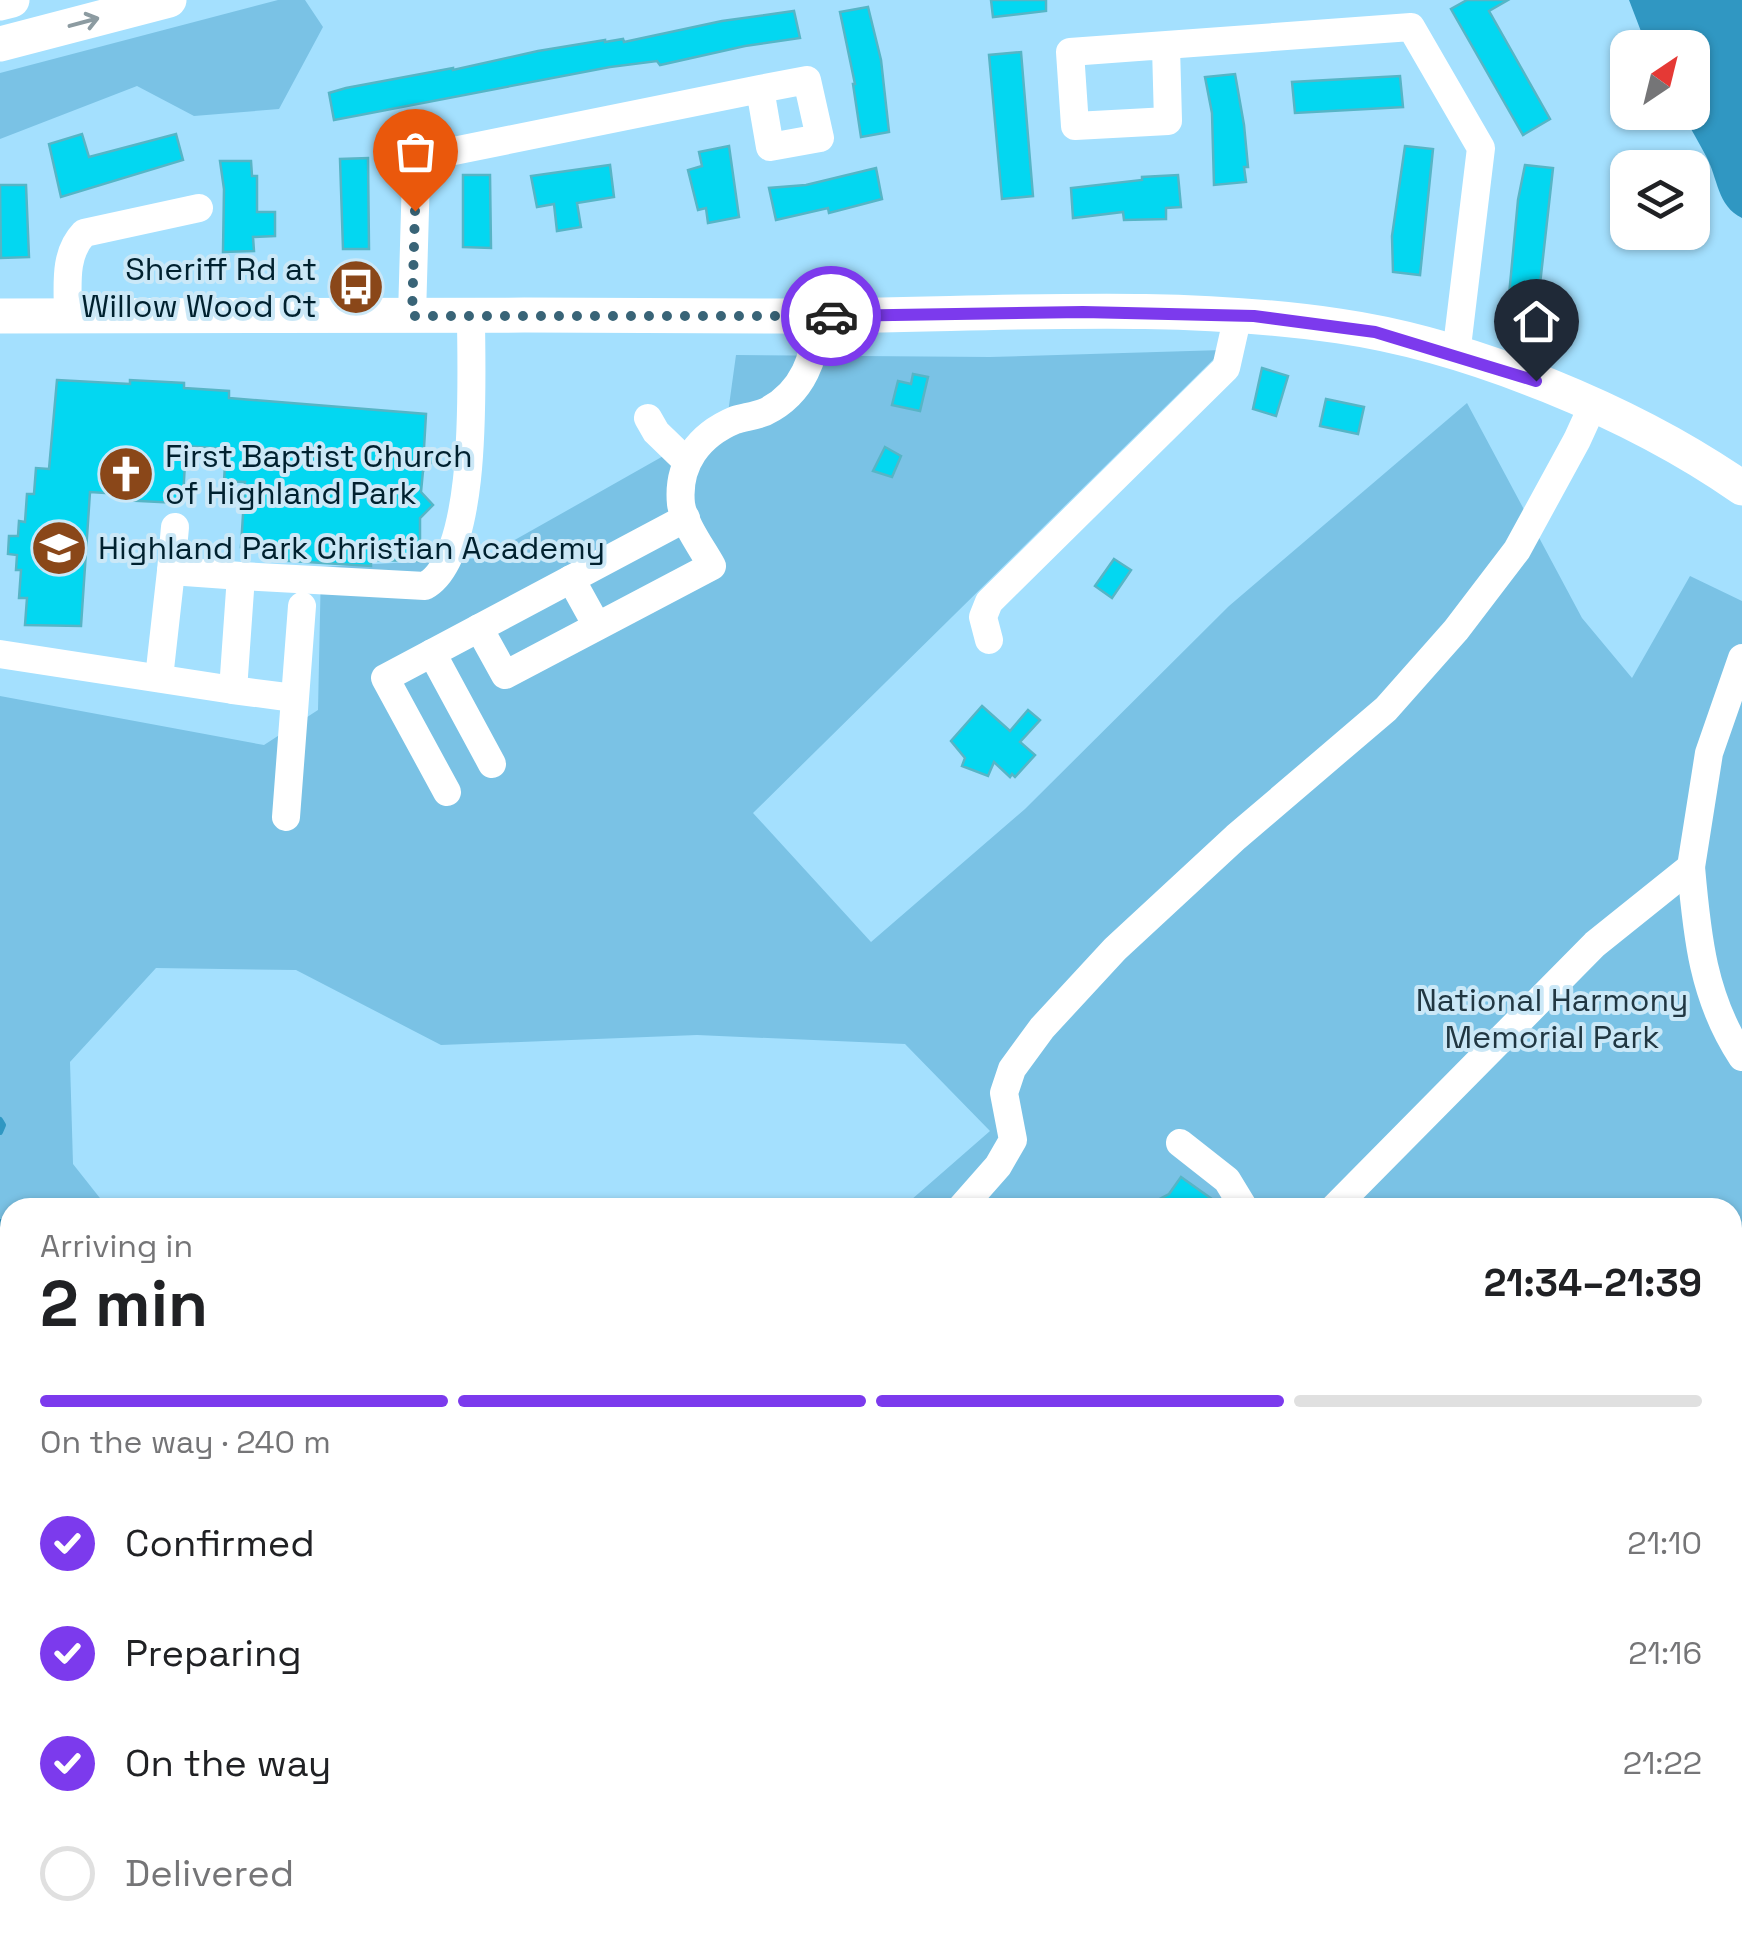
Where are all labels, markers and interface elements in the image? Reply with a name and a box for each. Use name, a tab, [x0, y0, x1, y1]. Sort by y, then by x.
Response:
one-way arrow	[68, 12, 99, 31]
north arrow	[1610, 30, 1710, 130]
map controls	[1610, 30, 1710, 250]
pin	[373, 109, 458, 212]
icon: bag	[388, 124, 443, 179]
button: layers	[1610, 150, 1710, 250]
place label: Sheriff Rd at Willow Wood Ct	[81, 249, 317, 326]
bus stop icon: Sheriff Rd at Willow Wood Ct	[326, 257, 386, 317]
courier	[781, 266, 881, 366]
pin	[1494, 279, 1579, 382]
icon: car	[804, 289, 859, 344]
icon: home	[1509, 294, 1564, 349]
place label: First Baptist Church of Highland Park	[165, 436, 473, 513]
church icon: First Baptist Church of Highland Park	[96, 444, 156, 504]
school or university icon: Highland Park Christian Academy	[29, 518, 89, 578]
place label: Highland Park Christian Academy	[98, 528, 605, 568]
park label: National Harmony Memorial Park	[1416, 980, 1688, 1057]
text: Arriving in	[40, 1226, 193, 1266]
text: 21:34–21:39	[1484, 1259, 1702, 1307]
text: 2 min	[40, 1262, 208, 1345]
text: On the way · 240 m	[40, 1422, 331, 1462]
icon: check	[40, 1516, 95, 1571]
text: Confirmed	[125, 1519, 315, 1567]
text: 21:10	[1627, 1523, 1702, 1563]
icon: check	[40, 1626, 95, 1681]
text: Preparing	[125, 1629, 302, 1677]
text: 21:16	[1628, 1633, 1702, 1673]
icon: check	[40, 1736, 95, 1791]
text: On the way	[125, 1739, 331, 1787]
text: 21:22	[1623, 1743, 1702, 1783]
text: Delivered	[125, 1849, 294, 1897]

